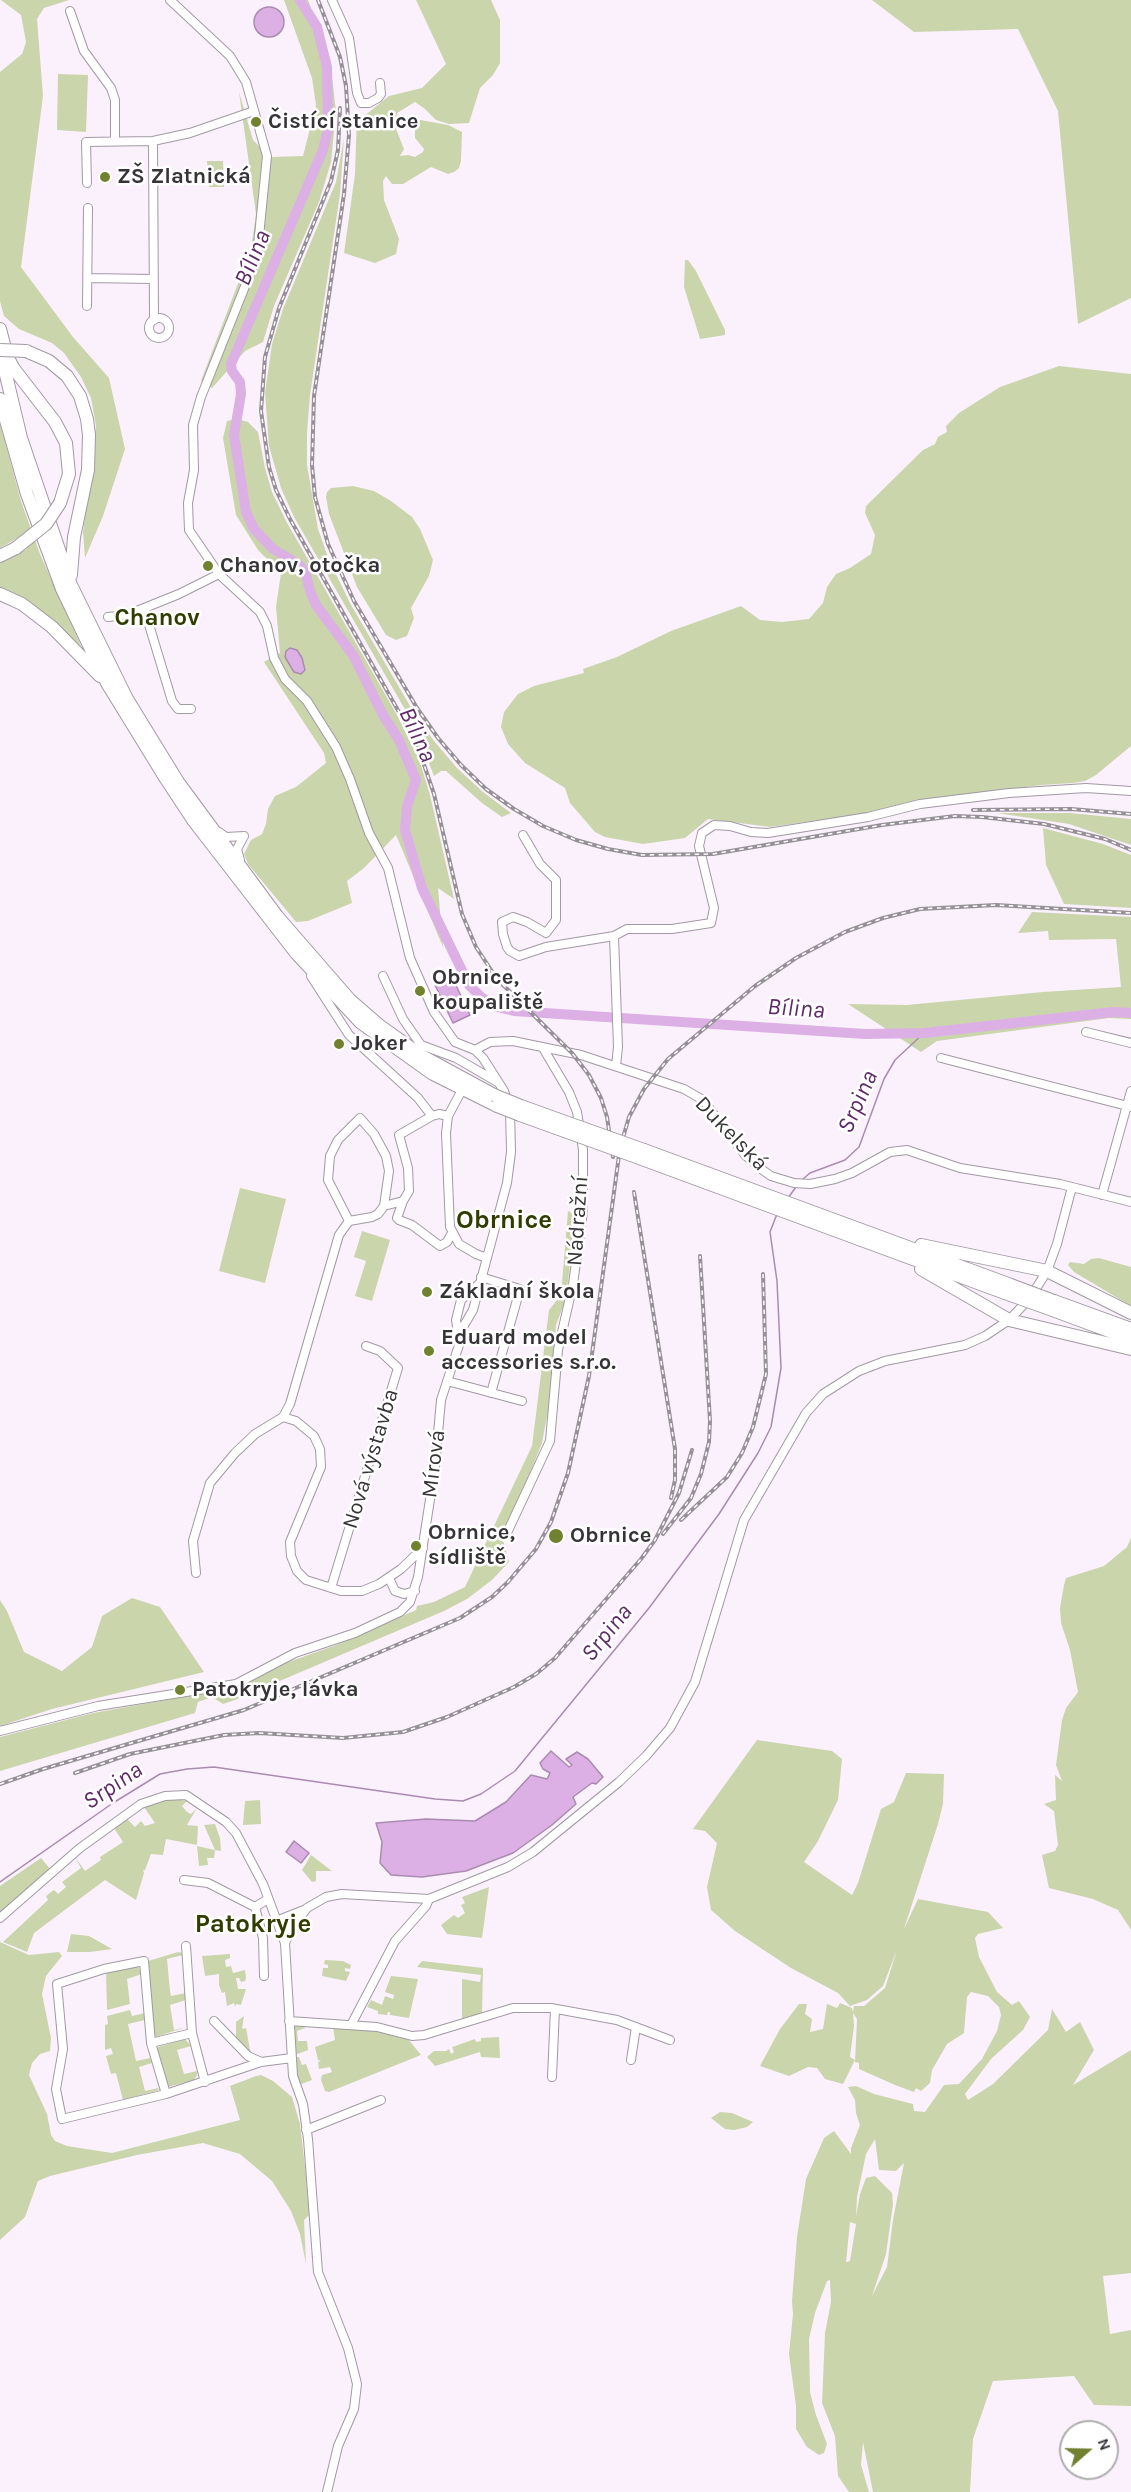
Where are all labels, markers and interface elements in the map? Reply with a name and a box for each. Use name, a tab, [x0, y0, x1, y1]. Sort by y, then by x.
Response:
place label: Čistící stanice	[268, 109, 418, 135]
marker: Čistící stanice	[249, 115, 263, 129]
place label: ZŠ Zlatnická	[117, 164, 251, 190]
marker: ZŠ Zlatnická	[98, 170, 112, 184]
water label: Bílina	[229, 226, 277, 290]
place label: Chanov, otočka	[220, 553, 380, 579]
marker: Chanov, otočka	[201, 559, 215, 573]
district label: Chanov	[114, 604, 200, 632]
water label: Bílina	[392, 703, 442, 767]
place label: Obrnice, koupaliště	[432, 965, 543, 1016]
marker: Obrnice, koupaliště	[413, 984, 427, 998]
water label: Bílina	[766, 993, 826, 1025]
place label: Joker	[351, 1031, 407, 1057]
marker: Joker	[332, 1037, 346, 1051]
water label: Srpina	[831, 1066, 885, 1138]
street label: Dukelská	[689, 1091, 773, 1177]
street label: Nádražní	[562, 1175, 594, 1267]
district label: Obrnice	[456, 1205, 552, 1237]
place label: Základní škola	[439, 1279, 595, 1305]
marker: Základní škola	[420, 1285, 434, 1299]
place label: Eduard model accessories s.r.o.	[441, 1325, 616, 1376]
marker: Eduard model accessories s.r.o.	[422, 1344, 436, 1358]
street label: Nová výstavba	[337, 1386, 405, 1532]
street label: Mírová	[417, 1428, 451, 1500]
place label: Obrnice, sídliště	[428, 1520, 515, 1572]
place label: Obrnice	[570, 1523, 651, 1549]
marker: Obrnice	[547, 1527, 565, 1545]
marker: Obrnice, sídliště	[409, 1539, 423, 1553]
water label: Srpina	[575, 1598, 639, 1668]
place label: Patokryje, lávka	[192, 1677, 359, 1703]
marker: Patokryje, lávka	[173, 1683, 187, 1697]
water label: Srpina	[78, 1756, 148, 1816]
district label: Patokryje	[195, 1909, 311, 1941]
north arrow	[1059, 2420, 1119, 2480]
text: N	[1094, 2436, 1115, 2453]

